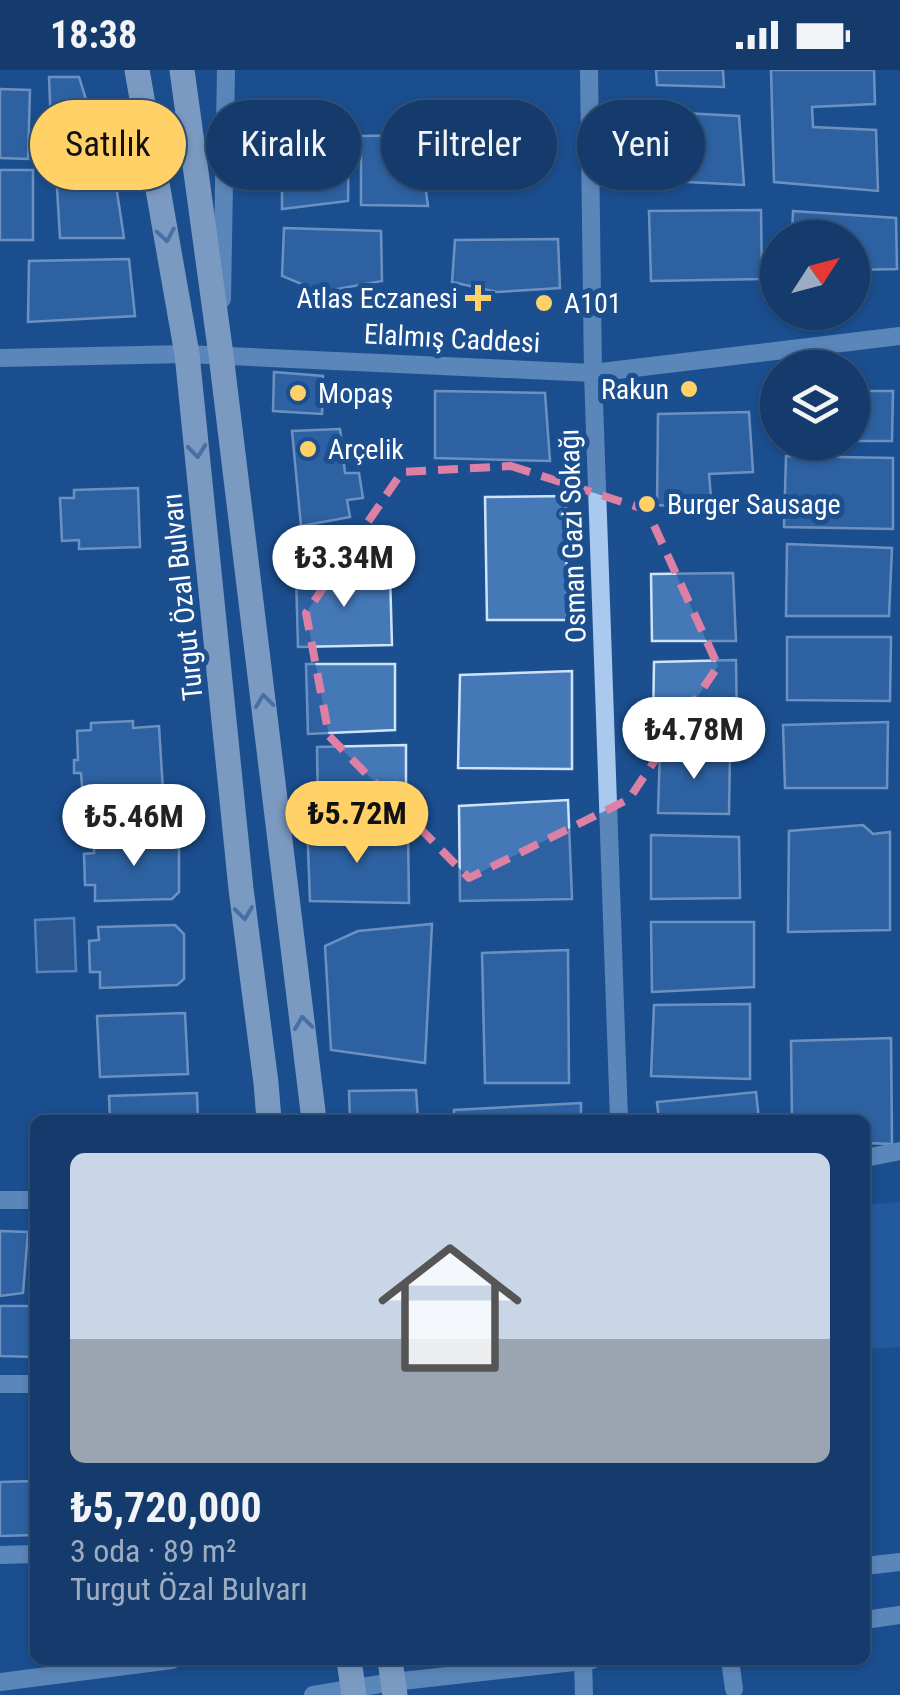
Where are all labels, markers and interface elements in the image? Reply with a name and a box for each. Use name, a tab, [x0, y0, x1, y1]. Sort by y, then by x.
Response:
text: 18:38	[50, 13, 137, 57]
chip: Satılık	[30, 100, 186, 190]
chip: Kiralık	[206, 100, 361, 190]
chip: Filtreler	[381, 100, 557, 190]
chip: Yeni	[577, 100, 705, 190]
north arrow	[760, 220, 870, 330]
map controls	[760, 220, 870, 460]
one-way arrow	[155, 227, 176, 243]
place label: Atlas Eczanesi	[297, 282, 458, 315]
marker: Atlas Eczanesi	[467, 287, 489, 309]
place label: A101	[564, 287, 622, 320]
marker: A101	[533, 292, 555, 314]
street label: Elalmış Caddesi	[363, 317, 541, 360]
button: layers	[760, 350, 870, 460]
place label: Rakun	[601, 373, 669, 406]
place label: Mopaş	[318, 377, 393, 410]
marker: Rakun	[678, 378, 700, 400]
marker: Mopaş	[287, 382, 309, 404]
street label: Osman Gazi Sokağı	[552, 428, 593, 644]
place label: Arçelik	[328, 433, 404, 466]
marker: Arçelik	[297, 438, 319, 460]
one-way arrow	[186, 443, 207, 459]
place label: Burger Sausage	[667, 488, 841, 521]
street label: Turgut Özal Bulvarı	[155, 492, 210, 702]
marker: Burger Sausage	[636, 493, 658, 515]
pin: ₺3.34M	[263, 525, 425, 610]
text: ₺3.34M	[294, 538, 394, 576]
one-way arrow	[254, 692, 275, 708]
pin: ₺4.78M	[613, 697, 775, 782]
text: ₺4.78M	[644, 710, 744, 748]
pin: ₺5.72M	[276, 781, 438, 866]
pin: ₺5.46M	[53, 784, 215, 869]
text: ₺5.72M	[307, 794, 407, 832]
text: ₺5.46M	[84, 797, 184, 835]
one-way arrow	[233, 906, 254, 922]
one-way arrow	[293, 1015, 314, 1031]
icon: home	[360, 1218, 540, 1398]
text: ₺5,720,000	[70, 1483, 262, 1532]
text: 3 oda · 89 m²	[70, 1532, 236, 1570]
text: Turgut Özal Bulvarı	[70, 1570, 308, 1608]

